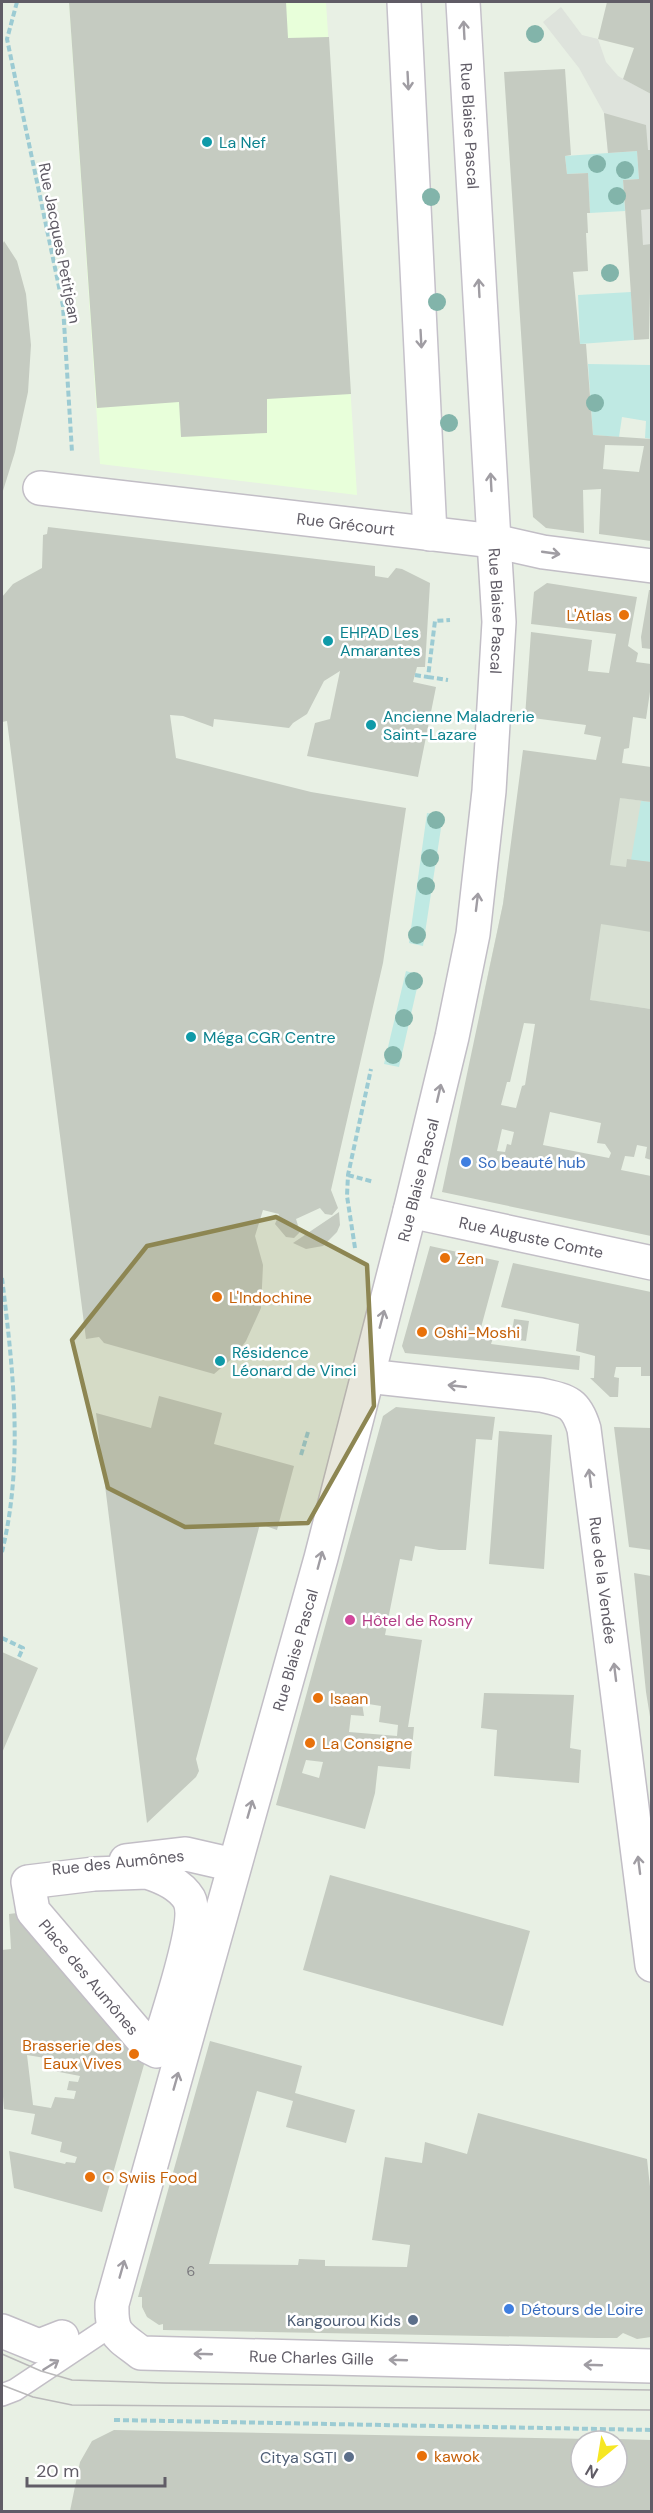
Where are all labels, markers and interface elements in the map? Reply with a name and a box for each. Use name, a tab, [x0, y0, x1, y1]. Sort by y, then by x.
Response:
one-way arrow	[459, 20, 470, 40]
street label: Rue Blaise Pascal	[456, 62, 484, 190]
one-way arrow	[403, 70, 414, 90]
place label: La Nef	[219, 132, 266, 153]
marker: La Nef	[200, 135, 214, 149]
street label: Rue Jacques Petitjean	[34, 161, 85, 325]
one-way arrow	[474, 278, 485, 298]
one-way arrow	[415, 328, 426, 348]
one-way arrow	[485, 473, 496, 493]
street label: Rue Grécourt	[296, 508, 396, 540]
street label: Rue Blaise Pascal	[483, 547, 509, 675]
one-way arrow	[541, 547, 560, 558]
place label: L'Atlas	[566, 605, 612, 626]
marker: L'Atlas	[617, 608, 631, 622]
place label: EHPAD Les Amarantes	[340, 622, 421, 661]
marker: EHPAD Les Amarantes	[321, 634, 335, 648]
place label: Ancienne Maladrerie Saint-Lazare	[383, 706, 535, 745]
marker: Ancienne Maladrerie Saint-Lazare	[364, 718, 378, 732]
one-way arrow	[471, 893, 482, 913]
place label: Méga CGR Centre	[203, 1027, 335, 1048]
marker: Méga CGR Centre	[184, 1030, 198, 1044]
one-way arrow	[433, 1084, 445, 1103]
street label: Rue Blaise Pascal	[393, 1116, 444, 1244]
place label: So beauté hub	[478, 1152, 586, 1173]
marker: So beauté hub	[459, 1155, 473, 1169]
street label: Rue Auguste Comte	[457, 1212, 605, 1263]
place label: Zen	[457, 1248, 484, 1269]
marker: Zen	[438, 1251, 452, 1265]
place label: L'Indochine	[229, 1287, 312, 1308]
marker: L'Indochine	[210, 1290, 224, 1304]
one-way arrow	[377, 1310, 389, 1329]
place label: Oshi-Moshi	[434, 1322, 520, 1343]
marker: Oshi-Moshi	[415, 1325, 429, 1339]
place label: Résidence Léonard de Vinci	[232, 1342, 357, 1381]
marker: Résidence Léonard de Vinci	[213, 1354, 227, 1368]
one-way arrow	[448, 1380, 467, 1391]
one-way arrow	[585, 1469, 596, 1489]
street label: Rue de la Vendée	[584, 1516, 621, 1645]
one-way arrow	[315, 1551, 326, 1570]
street label: Rue Blaise Pascal	[268, 1587, 323, 1714]
place label: Hôtel de Rosny	[362, 1610, 473, 1631]
marker: Hôtel de Rosny	[343, 1613, 357, 1627]
one-way arrow	[609, 1662, 620, 1682]
place label: Isaan	[330, 1688, 368, 1709]
marker: Isaan	[311, 1691, 325, 1705]
place label: La Consigne	[322, 1733, 413, 1754]
marker: La Consigne	[303, 1736, 317, 1750]
one-way arrow	[245, 1799, 256, 1818]
street label: Rue des Aumônes	[51, 1845, 185, 1880]
one-way arrow	[633, 1856, 644, 1876]
street label: Place des Aumônes	[34, 1915, 143, 2040]
place label: Brasserie des Eaux Vives	[22, 2035, 122, 2074]
marker: Brasserie des Eaux Vives	[127, 2047, 141, 2061]
one-way arrow	[171, 2072, 182, 2091]
place label: O Swiis Food	[102, 2167, 197, 2188]
marker: O Swiis Food	[83, 2170, 97, 2184]
one-way arrow	[117, 2260, 128, 2279]
house number: 6	[187, 2262, 195, 2280]
place label: Détours de Loire	[521, 2299, 643, 2320]
marker: Détours de Loire	[502, 2302, 516, 2316]
place label: Kangourou Kids	[287, 2310, 401, 2331]
marker: Kangourou Kids	[406, 2313, 420, 2327]
street label: Rue Charles Gille	[249, 2346, 374, 2370]
one-way arrow	[194, 2349, 214, 2360]
one-way arrow	[389, 2354, 409, 2365]
one-way arrow	[42, 2358, 59, 2370]
one-way arrow	[584, 2359, 604, 2370]
north arrow	[569, 2429, 629, 2489]
place label: kawok	[434, 2446, 480, 2467]
place label: Citya SGTI	[260, 2447, 337, 2468]
marker: kawok	[415, 2449, 429, 2463]
scale bar	[27, 2450, 165, 2488]
marker: Citya SGTI	[342, 2450, 356, 2464]
text: 20 m	[36, 2459, 79, 2483]
text: N	[581, 2460, 602, 2484]

